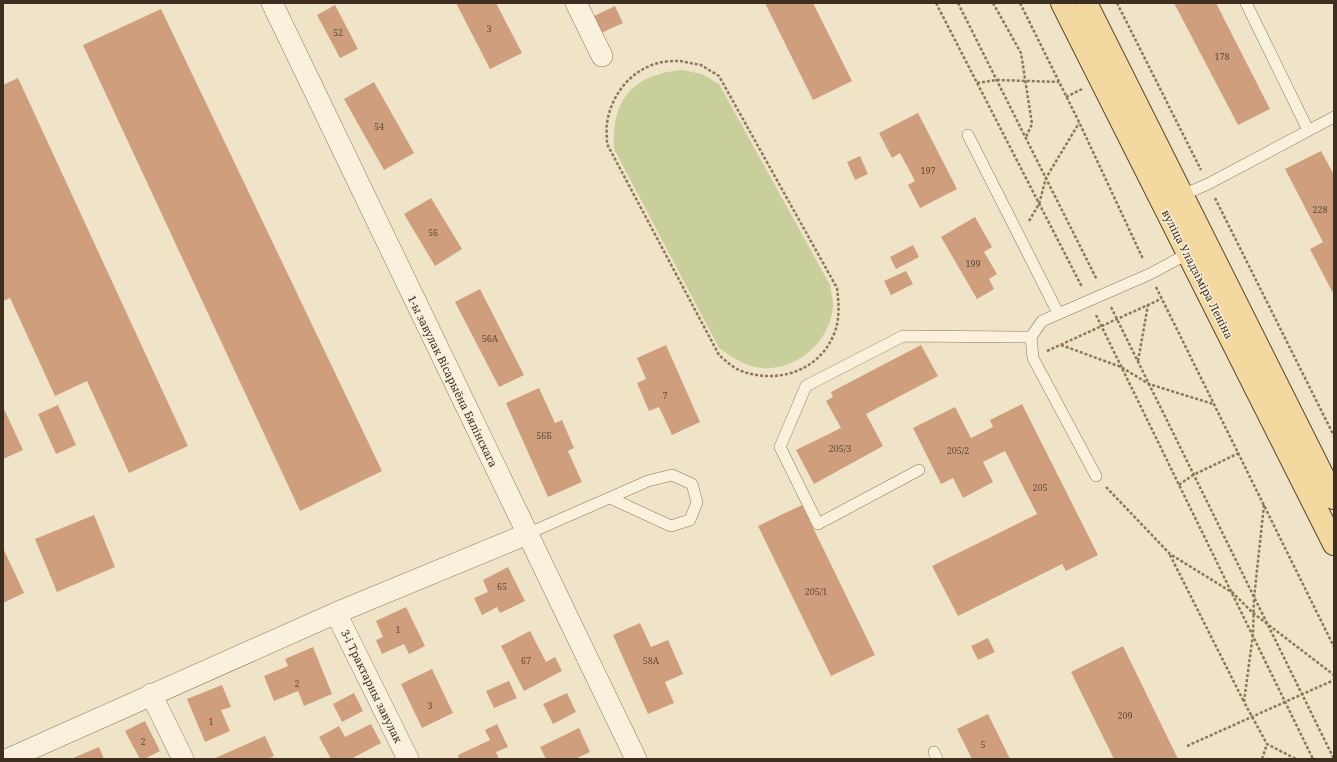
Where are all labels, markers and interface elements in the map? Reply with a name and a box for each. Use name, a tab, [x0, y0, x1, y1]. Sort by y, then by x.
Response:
house number: 3	[486, 22, 492, 35]
house number: 52	[333, 26, 343, 39]
house number: 178	[1214, 50, 1230, 63]
house number: 54	[374, 120, 384, 133]
house number: 197	[920, 164, 936, 177]
house number: 228	[1312, 203, 1328, 216]
street label: вуліца Уладзіміра Леніна	[1159, 207, 1237, 341]
house number: 56	[428, 226, 438, 239]
house number: 199	[965, 257, 981, 270]
street label: 1-ы завулак Вісарыёна Бялінскага	[405, 293, 501, 469]
house number: 56А	[482, 332, 499, 345]
house number: 7	[662, 389, 668, 402]
house number: 56Б	[536, 429, 552, 442]
house number: 205/3	[829, 442, 851, 455]
house number: 205/2	[947, 444, 969, 457]
house number: 205	[1032, 481, 1048, 494]
house number: 65	[497, 580, 507, 593]
house number: 205/1	[805, 585, 827, 598]
house number: 1	[395, 623, 401, 636]
street label: 3-і Трактарны завулак	[338, 627, 406, 746]
house number: 67	[521, 654, 531, 667]
house number: 58А	[643, 654, 660, 667]
house number: 2	[294, 677, 300, 690]
house number: 3	[427, 699, 433, 712]
house number: 209	[1117, 709, 1133, 722]
house number: 1	[208, 715, 214, 728]
house number: 2	[140, 735, 146, 748]
house number: 5	[980, 738, 986, 751]

